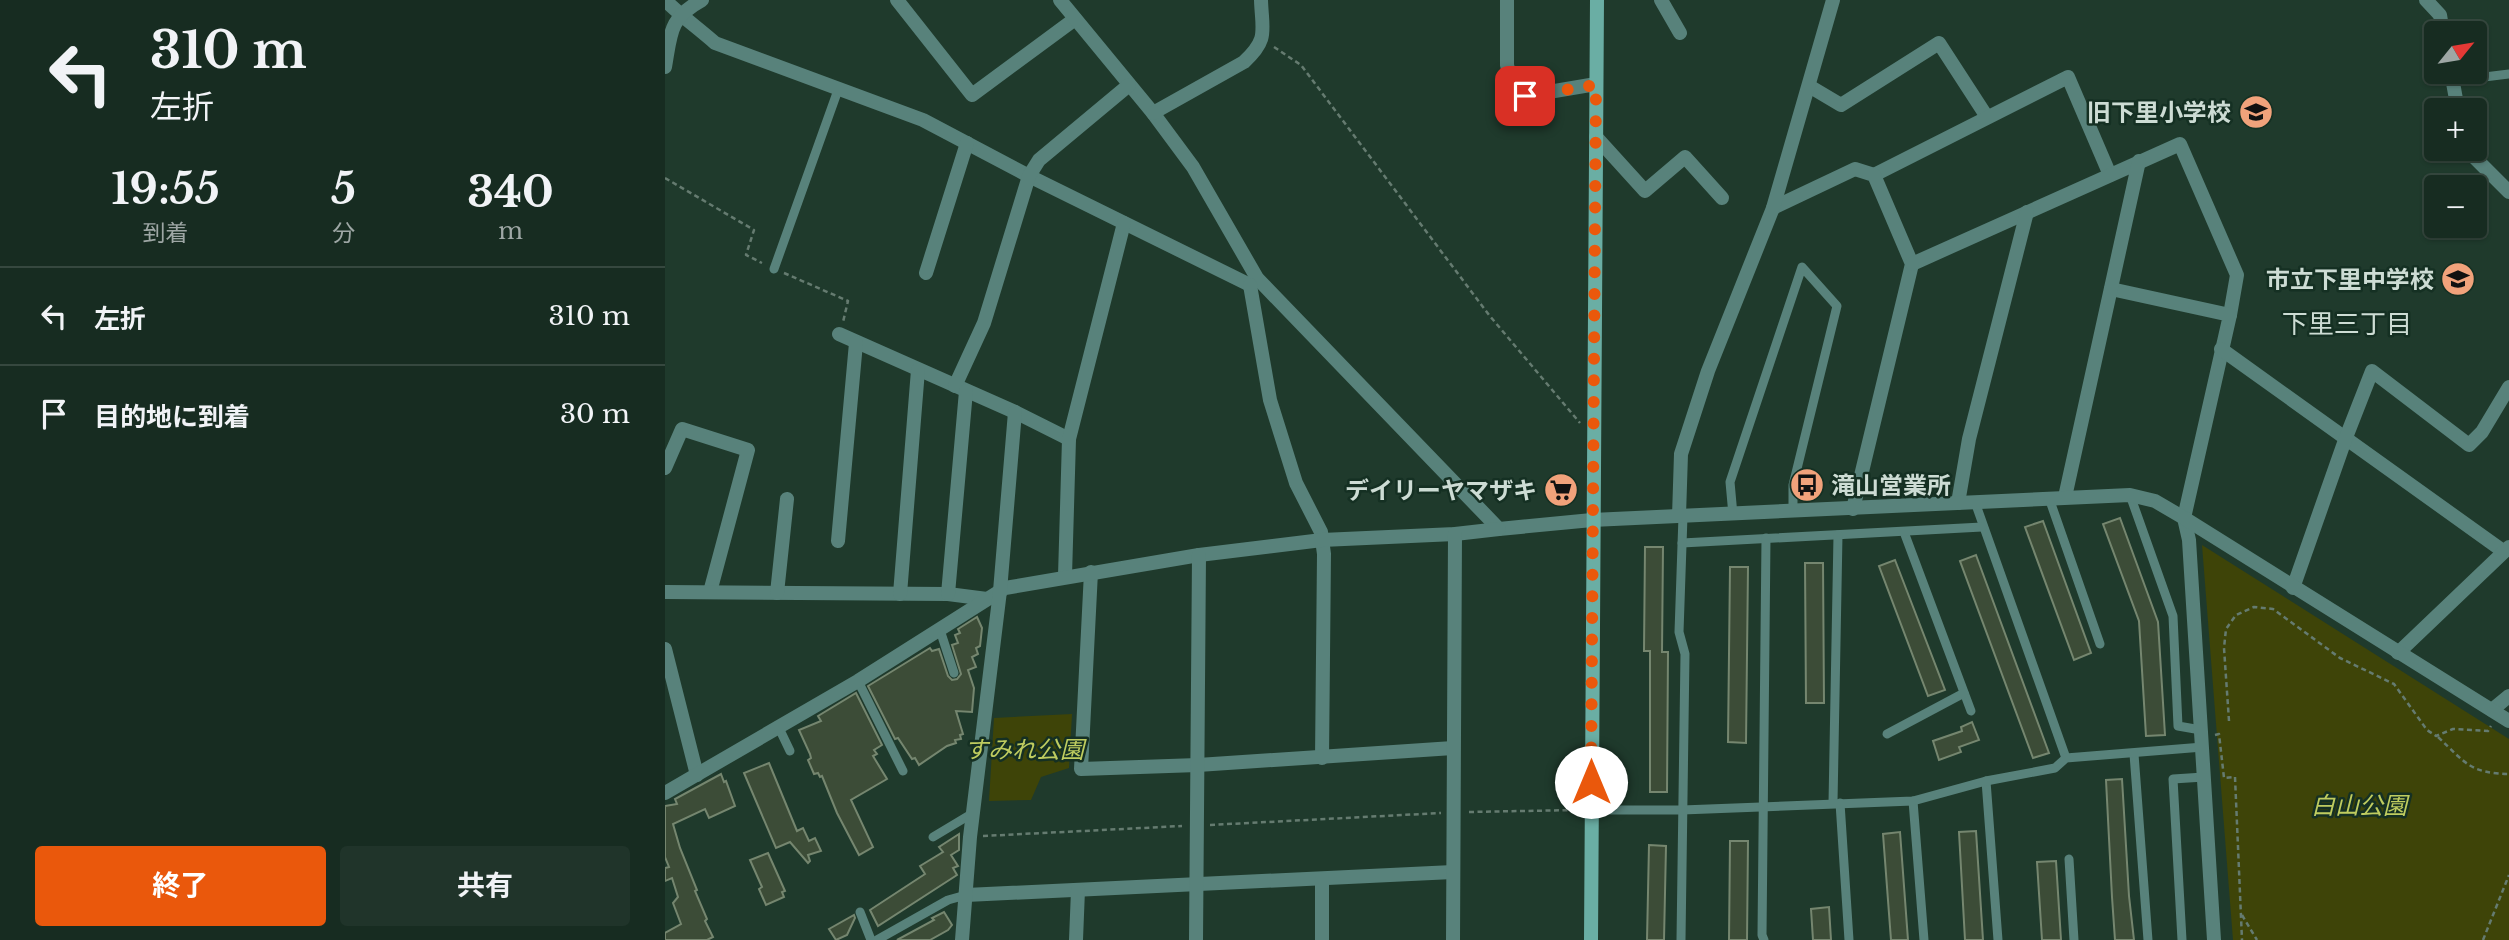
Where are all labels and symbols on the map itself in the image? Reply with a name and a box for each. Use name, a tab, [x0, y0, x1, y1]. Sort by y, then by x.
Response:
north arrow	[2424, 21, 2487, 84]
pin	[1495, 66, 1555, 126]
school or university icon: 旧下里小学校	[2237, 93, 2275, 131]
place label: 旧下里小学校	[2087, 98, 2231, 127]
school or university icon: 市立下里中学校	[2439, 260, 2477, 298]
place label: 市立下里中学校	[2266, 265, 2434, 294]
district label: 下里三丁目	[2282, 308, 2412, 340]
bus stop icon: 滝山営業所	[1788, 466, 1826, 504]
supermarket icon: デイリーヤマザキ	[1542, 471, 1580, 509]
place label: 滝山営業所	[1831, 471, 1951, 500]
place label: デイリーヤマザキ	[1345, 476, 1537, 505]
park label: すみれ公園	[964, 735, 1087, 764]
position arrow	[1554, 745, 1628, 819]
park label: 白山公園	[2311, 791, 2410, 820]

